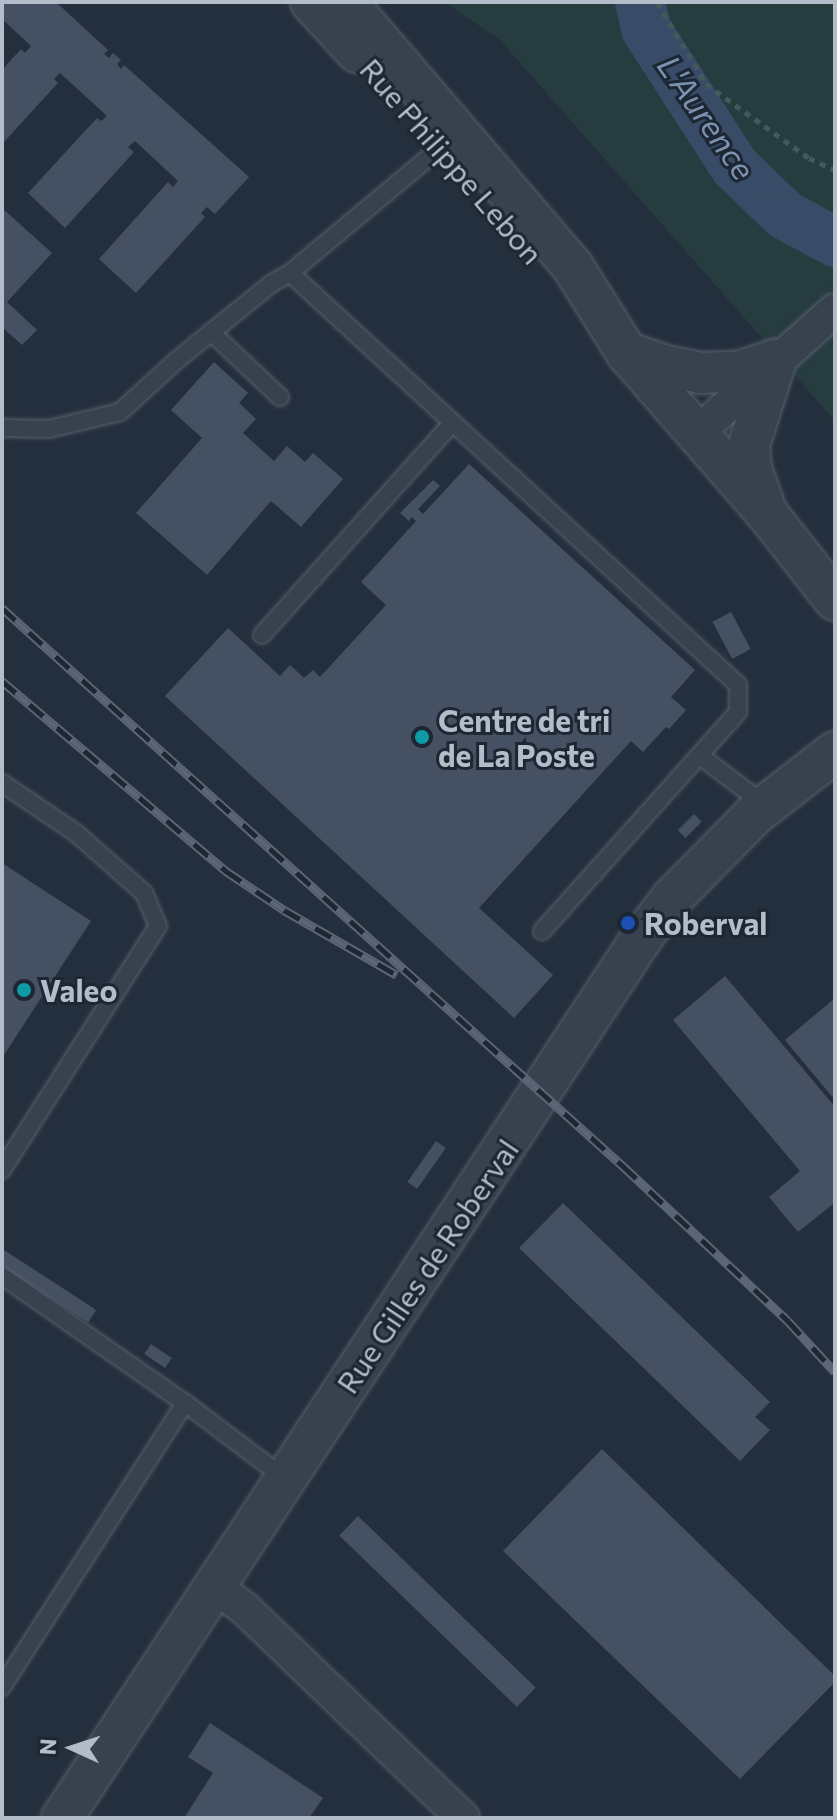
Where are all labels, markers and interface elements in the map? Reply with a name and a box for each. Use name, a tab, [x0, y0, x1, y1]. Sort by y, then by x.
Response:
water label: L'Aurence	[650, 47, 764, 187]
street label: Rue Philippe Lebon	[353, 51, 551, 271]
place label: Centre de tri de La Poste	[438, 702, 610, 772]
marker: Centre de tri de La Poste	[413, 728, 431, 746]
place label: Roberval	[644, 905, 767, 941]
marker: Roberval	[619, 914, 637, 932]
place label: Valeo	[40, 972, 117, 1008]
marker: Valeo	[15, 981, 33, 999]
street label: Rue Gilles de Roberval	[329, 1132, 525, 1400]
north arrow	[32, 1708, 112, 1788]
text: N	[34, 1738, 61, 1756]

